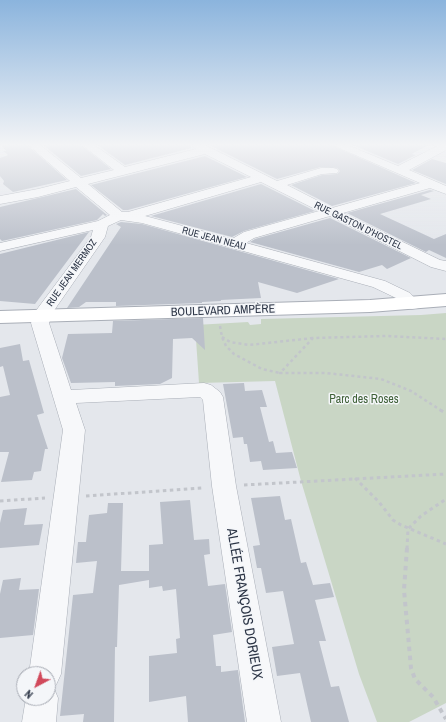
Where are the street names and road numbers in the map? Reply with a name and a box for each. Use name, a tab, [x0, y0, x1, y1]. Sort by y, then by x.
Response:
street label: RUE GASTON D'HOSTEL	[312, 199, 404, 253]
street label: RUE JEAN NEAU	[181, 225, 247, 253]
street label: RUE JEAN MERMOZ	[44, 237, 100, 309]
street label: BOULEVARD AMPÈRE	[171, 302, 275, 320]
street label: ALLÉE FRANÇOIS DORIEUX	[222, 527, 266, 681]

